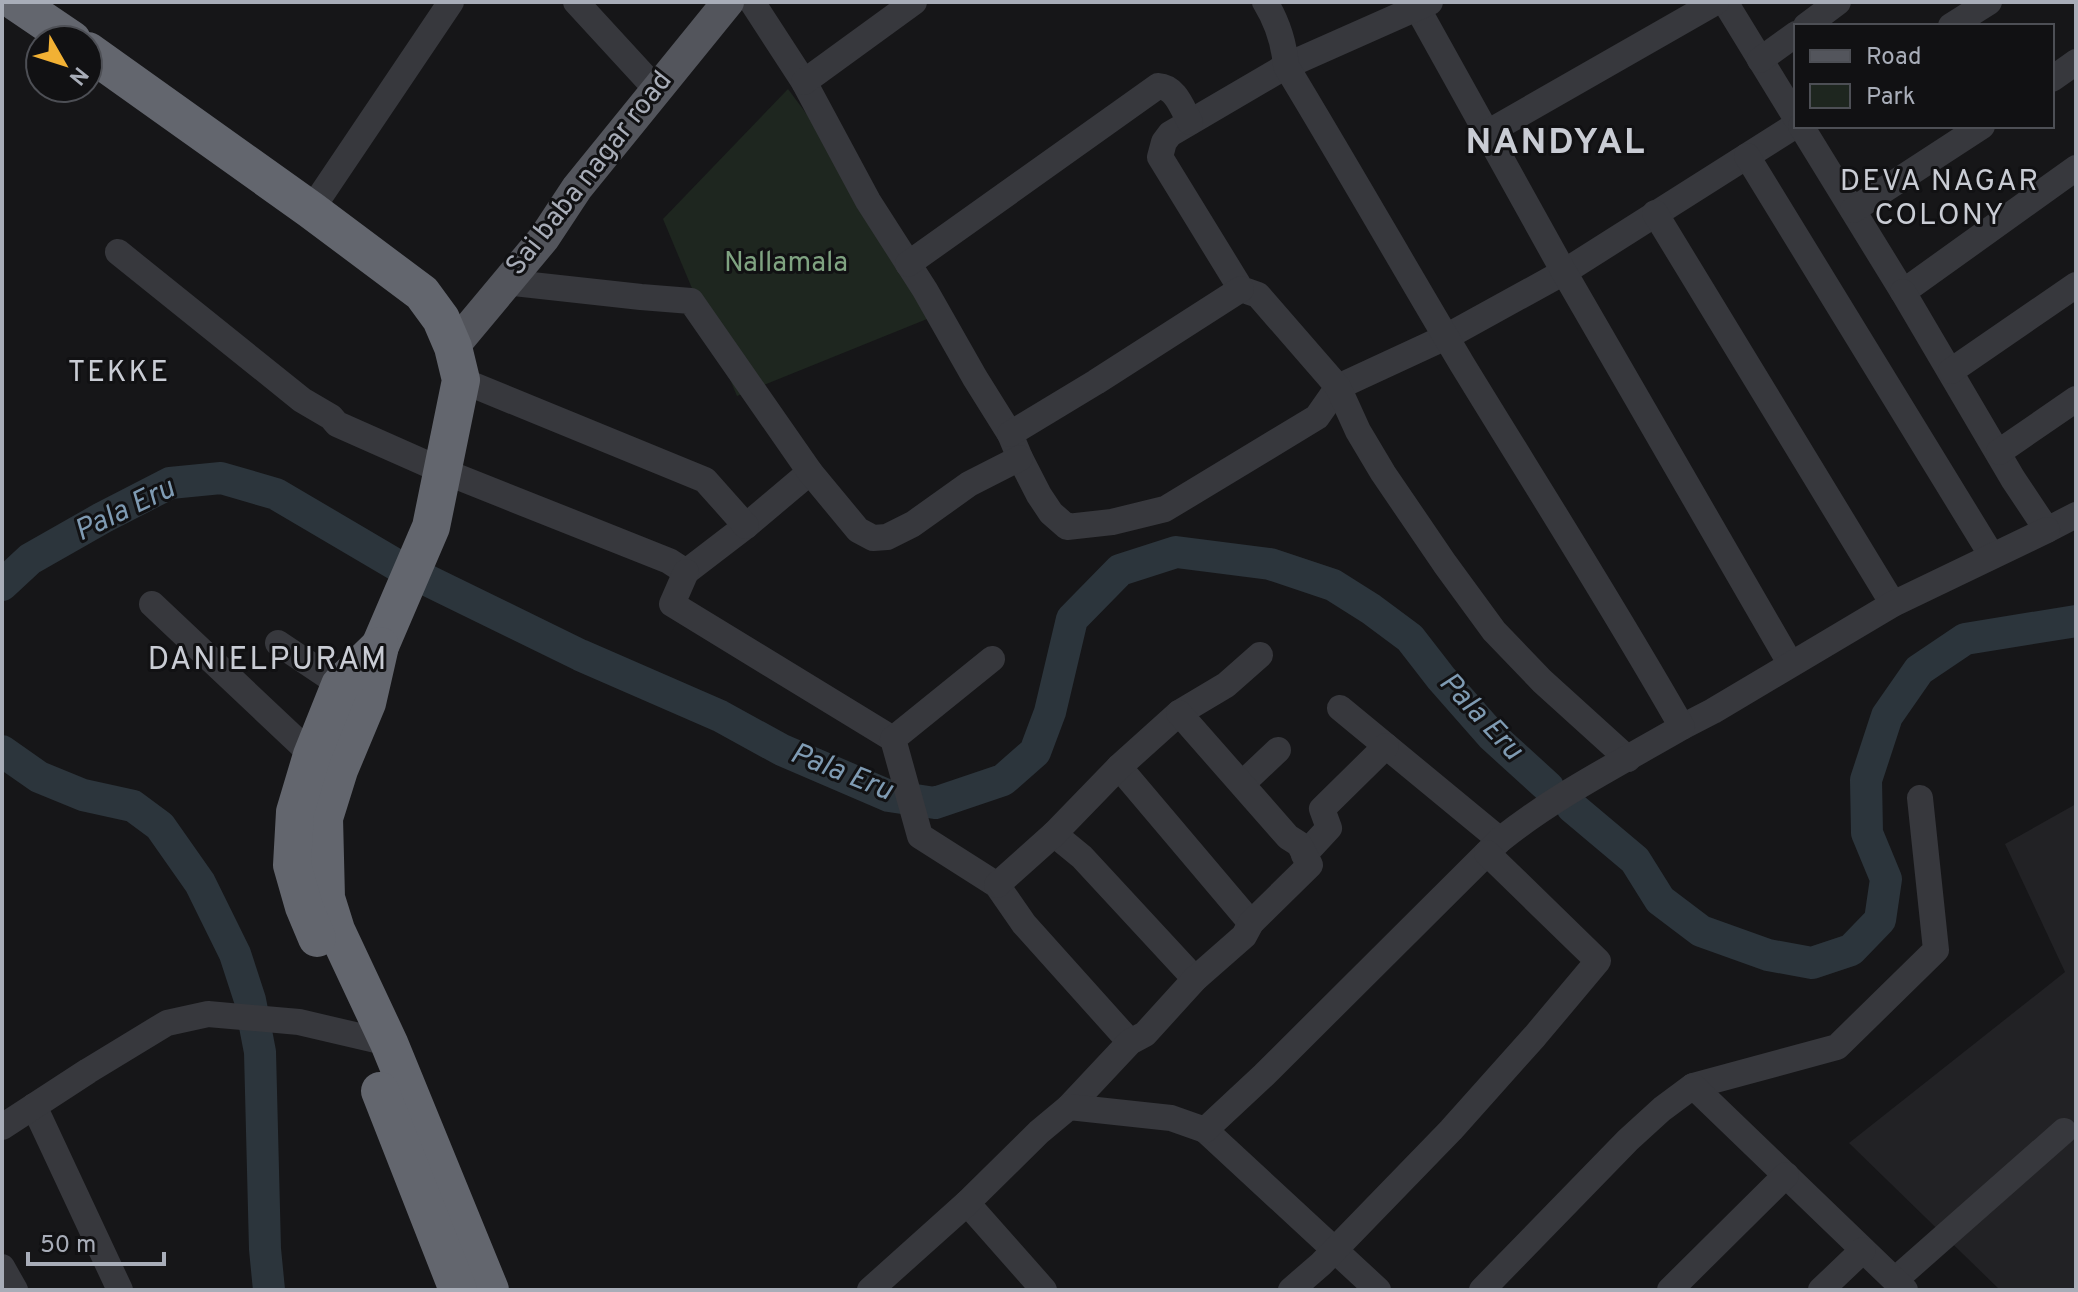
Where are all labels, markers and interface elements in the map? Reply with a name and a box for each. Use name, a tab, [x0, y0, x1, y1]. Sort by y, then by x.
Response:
north arrow	[24, 24, 104, 104]
legend	[1794, 24, 2054, 128]
text: Road	[1866, 43, 1922, 73]
text: N	[62, 60, 93, 90]
street label: Sai baba nagar road	[499, 64, 681, 284]
text: Park	[1866, 83, 1916, 113]
district label: NANDYAL	[1466, 121, 1646, 167]
district label: DEVA NAGAR COLONY	[1840, 164, 2040, 235]
park label: Nallamala	[724, 246, 848, 282]
district label: TEKKE	[68, 355, 170, 392]
water label: Pala Eru	[69, 471, 182, 551]
district label: DANIELPURAM	[147, 641, 389, 681]
water label: Pala Eru	[1430, 665, 1530, 769]
water label: Pala Eru	[784, 736, 898, 810]
scale bar	[28, 1216, 164, 1266]
text: 50 m	[40, 1231, 96, 1261]

